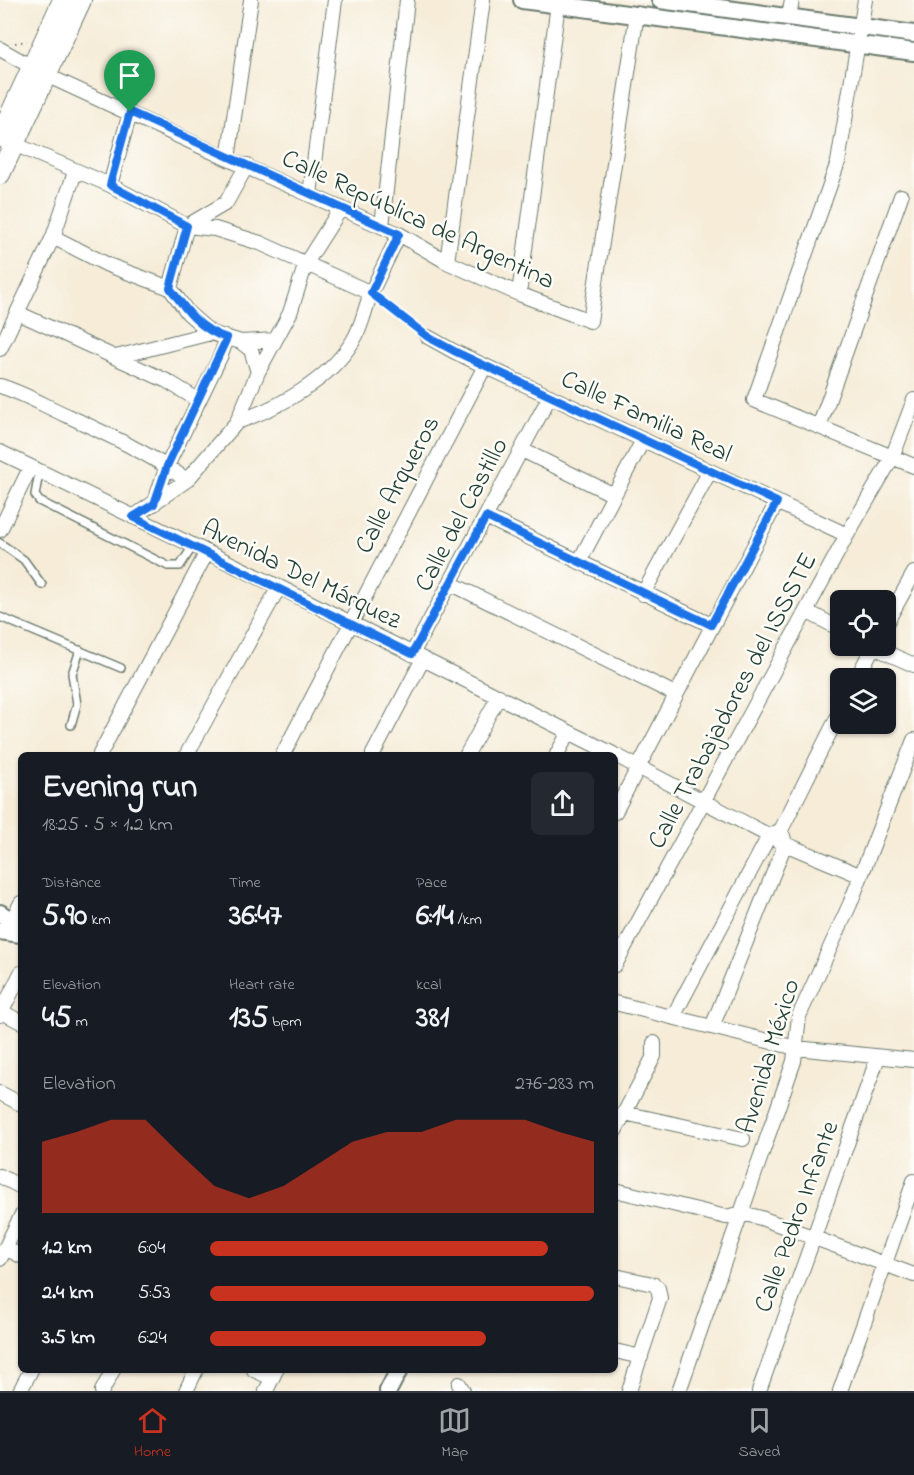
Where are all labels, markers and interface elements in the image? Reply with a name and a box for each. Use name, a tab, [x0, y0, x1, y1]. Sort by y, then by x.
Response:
pin	[104, 50, 155, 112]
icon: arrive	[113, 59, 146, 92]
street label: Calle República de Argentina	[275, 141, 561, 301]
street label: Calle Familia Real	[554, 361, 738, 474]
street label: Calle Arqueros	[346, 410, 451, 561]
street label: Calle del Castillo	[406, 432, 519, 599]
street label: Avenida Del Márquez	[194, 511, 407, 641]
street label: Calle Trabajadores del ISSSTE	[639, 546, 828, 856]
map controls	[830, 590, 896, 734]
button: locate	[830, 590, 896, 656]
button: layers	[830, 668, 896, 734]
text: Evening run	[42, 764, 197, 812]
button: share	[531, 772, 594, 835]
text: 18:25 · 5 × 1.2 km	[42, 811, 173, 840]
text: Distance	[42, 871, 101, 895]
text: Time	[229, 871, 261, 895]
text: Pace	[416, 871, 447, 895]
text: 5.90	[42, 895, 87, 939]
text: 36:47	[229, 895, 282, 939]
text: 6:14	[416, 895, 454, 939]
text: km	[87, 908, 111, 932]
text: /km	[454, 908, 482, 932]
text: Elevation	[42, 973, 101, 997]
text: Heart rate	[229, 973, 295, 997]
text: kcal	[416, 973, 441, 997]
street label: Avenida México	[728, 975, 811, 1139]
text: 45	[42, 997, 72, 1041]
text: 135	[229, 997, 268, 1041]
text: 381	[416, 997, 449, 1041]
text: m	[72, 1010, 88, 1034]
text: bpm	[268, 1010, 302, 1034]
text: Elevation	[42, 1070, 116, 1099]
text: 276–283 m	[515, 1070, 594, 1099]
street label: Calle Pedro Infante	[746, 1116, 850, 1318]
text: 1.2 km	[42, 1234, 92, 1263]
text: 6:04	[138, 1234, 165, 1263]
text: 2.4 km	[42, 1279, 94, 1308]
text: 5:53	[138, 1279, 171, 1308]
text: 3.5 km	[42, 1324, 95, 1353]
text: 6:24	[138, 1324, 167, 1353]
tab: Home	[134, 1404, 171, 1464]
tab: Map	[438, 1404, 471, 1464]
tab: Saved	[739, 1404, 780, 1464]

